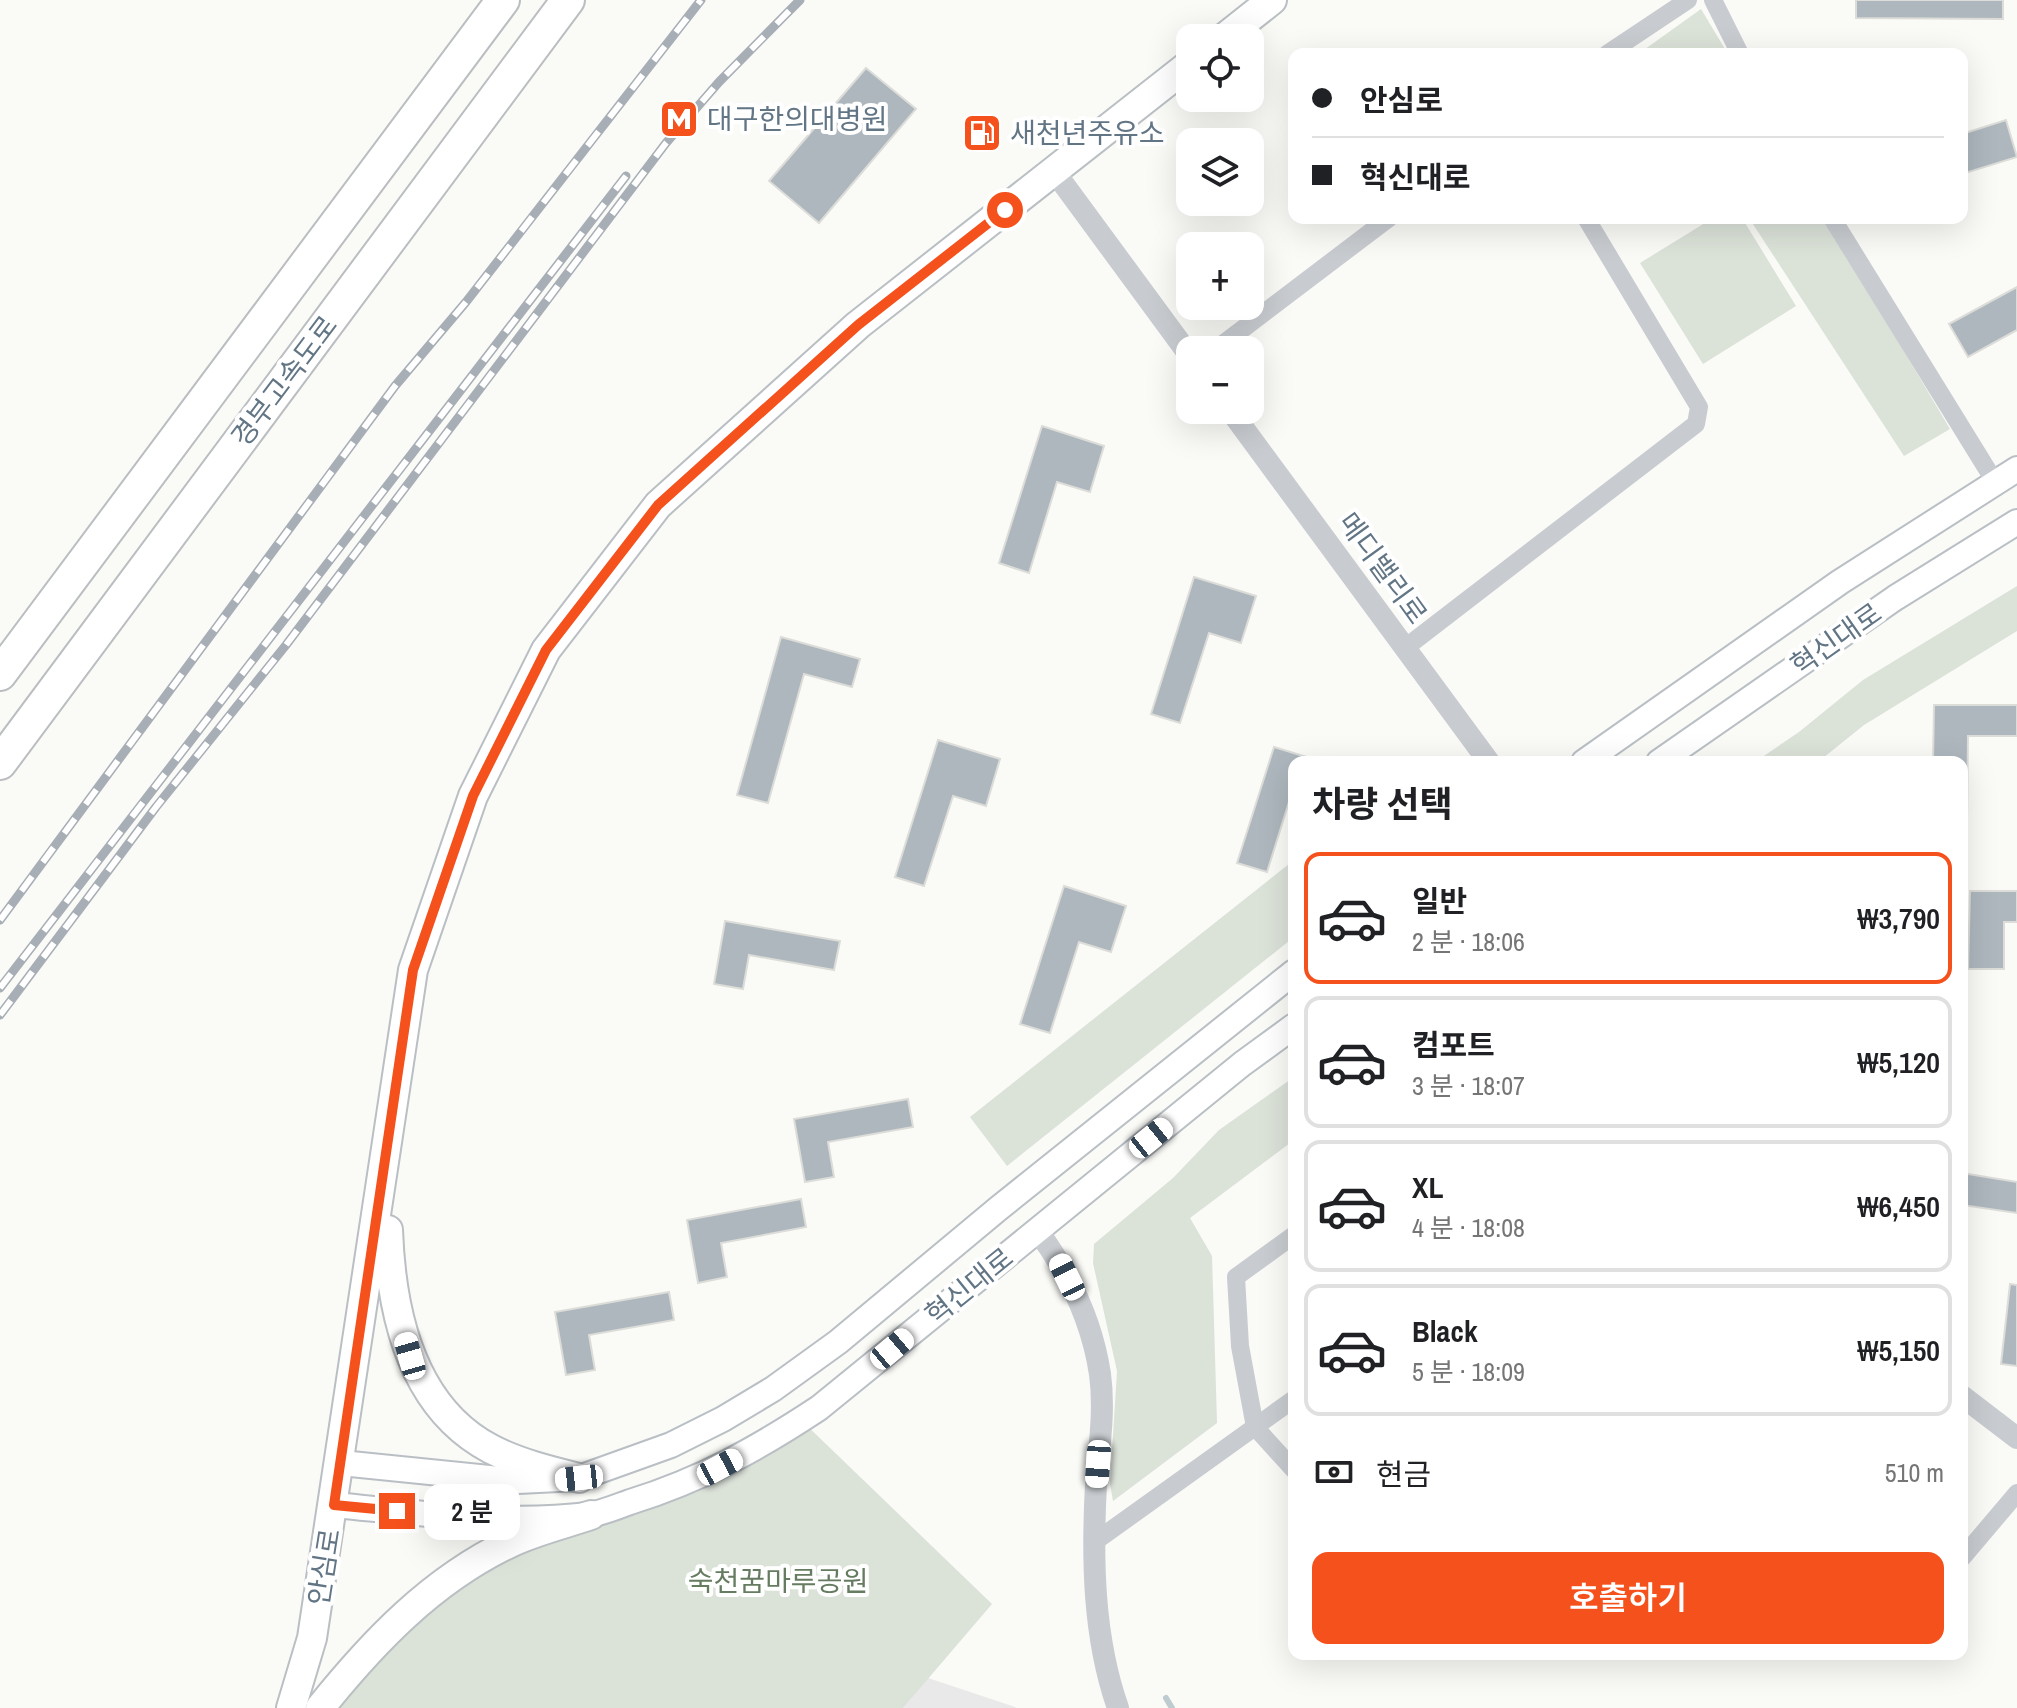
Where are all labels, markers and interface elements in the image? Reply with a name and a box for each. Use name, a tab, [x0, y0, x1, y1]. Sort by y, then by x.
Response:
map controls	[1176, 24, 1264, 424]
button: locate	[1176, 24, 1264, 112]
text: 안심로	[1360, 80, 1443, 120]
metro station icon: 대구한의대병원	[658, 98, 700, 140]
place label: 대구한의대병원	[707, 100, 887, 138]
fuel station icon: 새천년주유소	[961, 112, 1003, 154]
place label: 새천년주유소	[1010, 114, 1165, 152]
button: layers	[1176, 128, 1264, 216]
text: 혁신대로	[1360, 157, 1470, 197]
route start	[987, 192, 1023, 228]
button: +	[1176, 232, 1264, 320]
street label: 경부고속도로	[222, 308, 346, 454]
button: −	[1176, 336, 1264, 424]
street label: 메디밸리로	[1330, 505, 1436, 631]
street label: 혁신대로	[1783, 594, 1889, 684]
text: 차량 선택	[1312, 780, 1453, 828]
text: 일반	[1412, 881, 1467, 921]
icon: car	[1316, 882, 1388, 954]
text: ₩3,790	[1857, 898, 1940, 938]
text: 2 분 · 18:06	[1412, 924, 1525, 959]
text: 컴포트	[1412, 1025, 1495, 1065]
icon: car	[1316, 1026, 1388, 1098]
text: ₩5,120	[1857, 1042, 1940, 1082]
text: 3 분 · 18:07	[1412, 1068, 1525, 1103]
car	[1125, 1114, 1177, 1162]
text: XL	[1412, 1167, 1443, 1207]
icon: car	[1316, 1170, 1388, 1242]
text: ₩6,450	[1857, 1186, 1940, 1226]
text: 4 분 · 18:08	[1412, 1210, 1525, 1245]
street label: 혁신대로	[917, 1239, 1021, 1333]
car	[1046, 1250, 1088, 1304]
text: Black	[1412, 1311, 1478, 1351]
icon: car	[1316, 1314, 1388, 1386]
car	[866, 1324, 918, 1374]
car	[392, 1330, 428, 1382]
text: ₩5,150	[1857, 1330, 1940, 1370]
text: 5 분 · 18:09	[1412, 1354, 1525, 1389]
car	[1084, 1439, 1112, 1489]
car	[693, 1445, 747, 1489]
icon: cash	[1312, 1450, 1356, 1494]
text: 현금	[1376, 1454, 1431, 1494]
text: 510 m	[1885, 1455, 1944, 1490]
car	[554, 1464, 604, 1492]
callout: 2 분	[425, 1483, 521, 1539]
route end	[379, 1493, 415, 1529]
text: 2 분	[451, 1494, 493, 1529]
street label: 안심로	[299, 1526, 349, 1608]
button: 호출하기	[1312, 1552, 1944, 1644]
park label: 숙천꿈마루공원	[688, 1562, 868, 1600]

